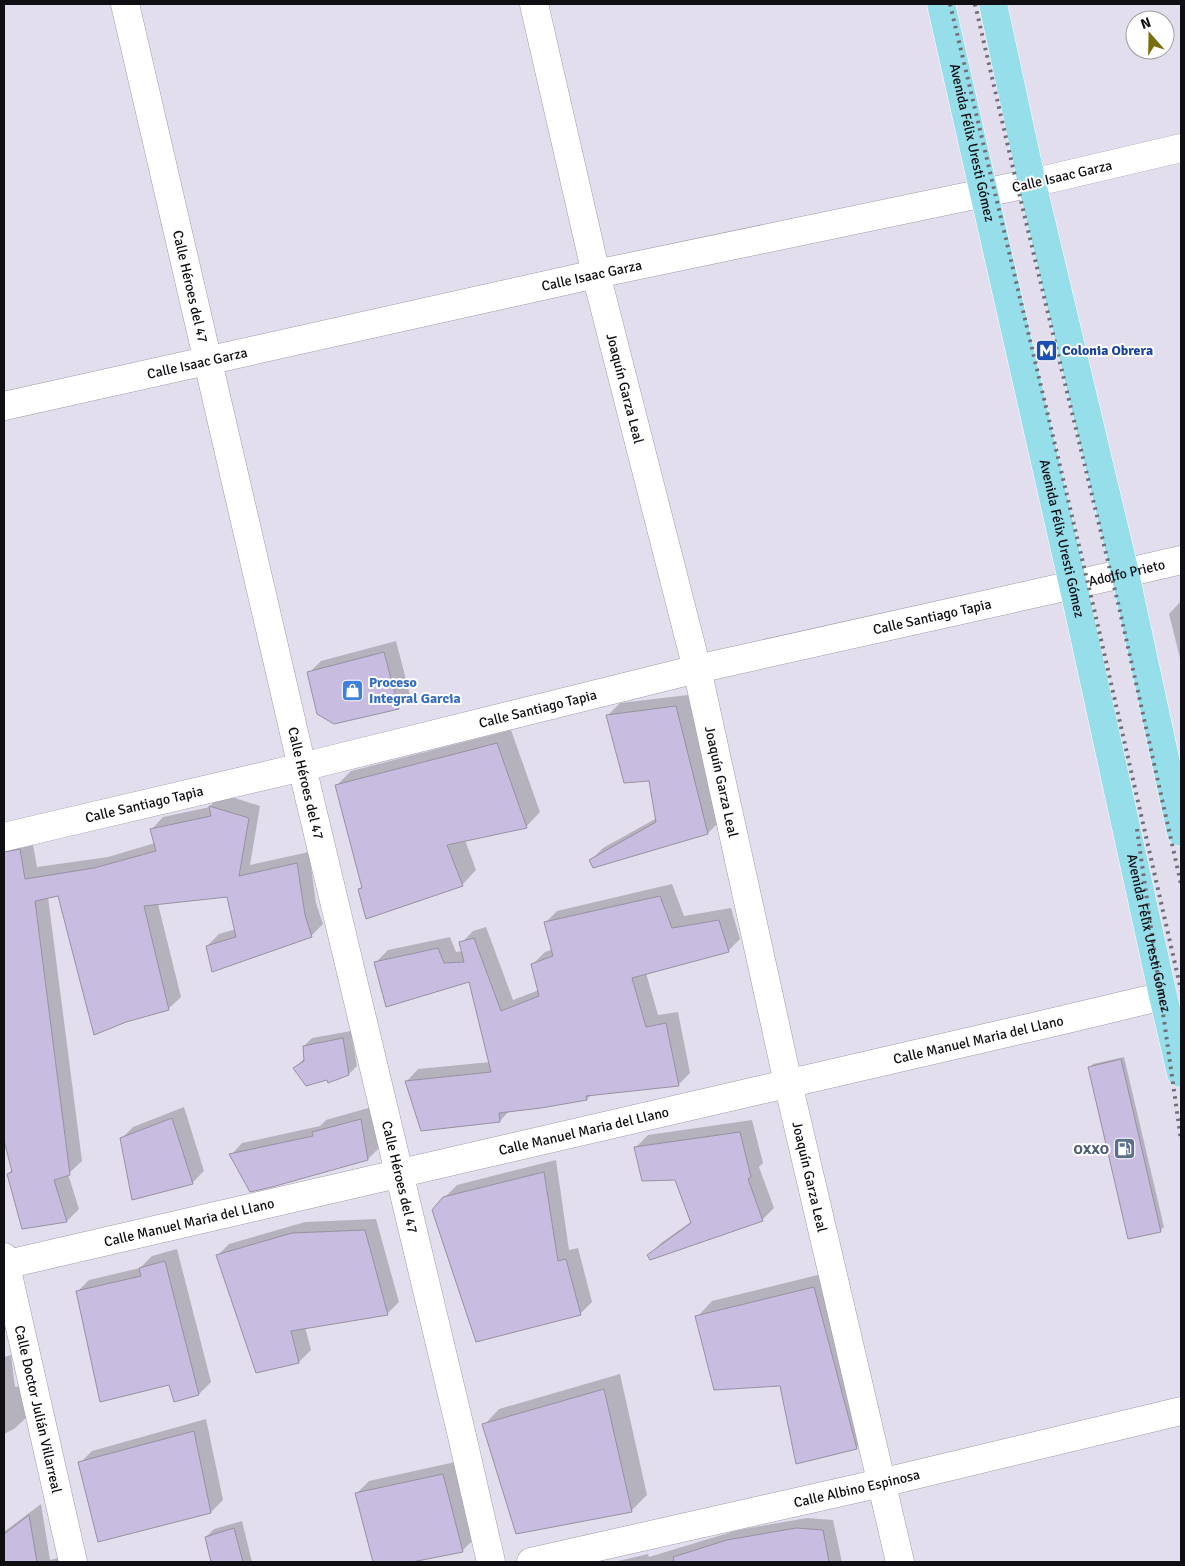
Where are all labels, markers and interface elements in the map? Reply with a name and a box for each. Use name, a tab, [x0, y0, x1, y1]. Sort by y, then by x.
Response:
north arrow	[1125, 10, 1175, 60]
text: N	[1138, 14, 1153, 33]
street label: Avenida Félix Uresti Gómez	[946, 62, 998, 223]
street label: Calle Isaac Garza	[1010, 157, 1114, 196]
street label: Calle Héroes del 47	[169, 229, 211, 345]
street label: Calle Isaac Garza	[540, 257, 644, 295]
street label: Joaquín Garza Leal	[602, 331, 647, 445]
metro station icon: Colonia Obrera	[1034, 338, 1058, 362]
place label: Colonia Obrera	[1062, 342, 1153, 359]
street label: Calle Isaac Garza	[146, 344, 249, 383]
street label: Avenida Félix Uresti Gómez	[1036, 458, 1088, 619]
street label: Adolfo Prieto	[1087, 556, 1167, 590]
street label: Calle Santiago Tapia	[871, 595, 993, 638]
place label: Proceso Integral Garcia	[369, 674, 461, 707]
shop icon: Proceso Integral Garcia	[341, 678, 365, 702]
street label: Calle Santiago Tapia	[477, 686, 599, 732]
street label: Calle Héroes del 47	[284, 725, 327, 841]
street label: Joaquín Garza Leal	[701, 725, 742, 839]
street label: Calle Santiago Tapia	[83, 782, 205, 827]
street label: Avenida Félix Uresti Gómez	[1123, 852, 1175, 1014]
street label: Calle Manuel Maria del Llano	[892, 1012, 1065, 1068]
street label: Calle Manuel Maria del Llano	[497, 1103, 671, 1159]
street label: Calle Héroes del 47	[378, 1119, 421, 1235]
street label: Joaquín Garza Leal	[788, 1120, 831, 1234]
fuel station icon: OXXO	[1113, 1137, 1137, 1161]
place label: OXXO	[1074, 1141, 1109, 1158]
street label: Calle Manuel Maria del Llano	[102, 1195, 276, 1251]
street label: Calle Doctor Julián Villarreal	[11, 1324, 65, 1495]
street label: Calle Albino Espinosa	[792, 1466, 922, 1511]

